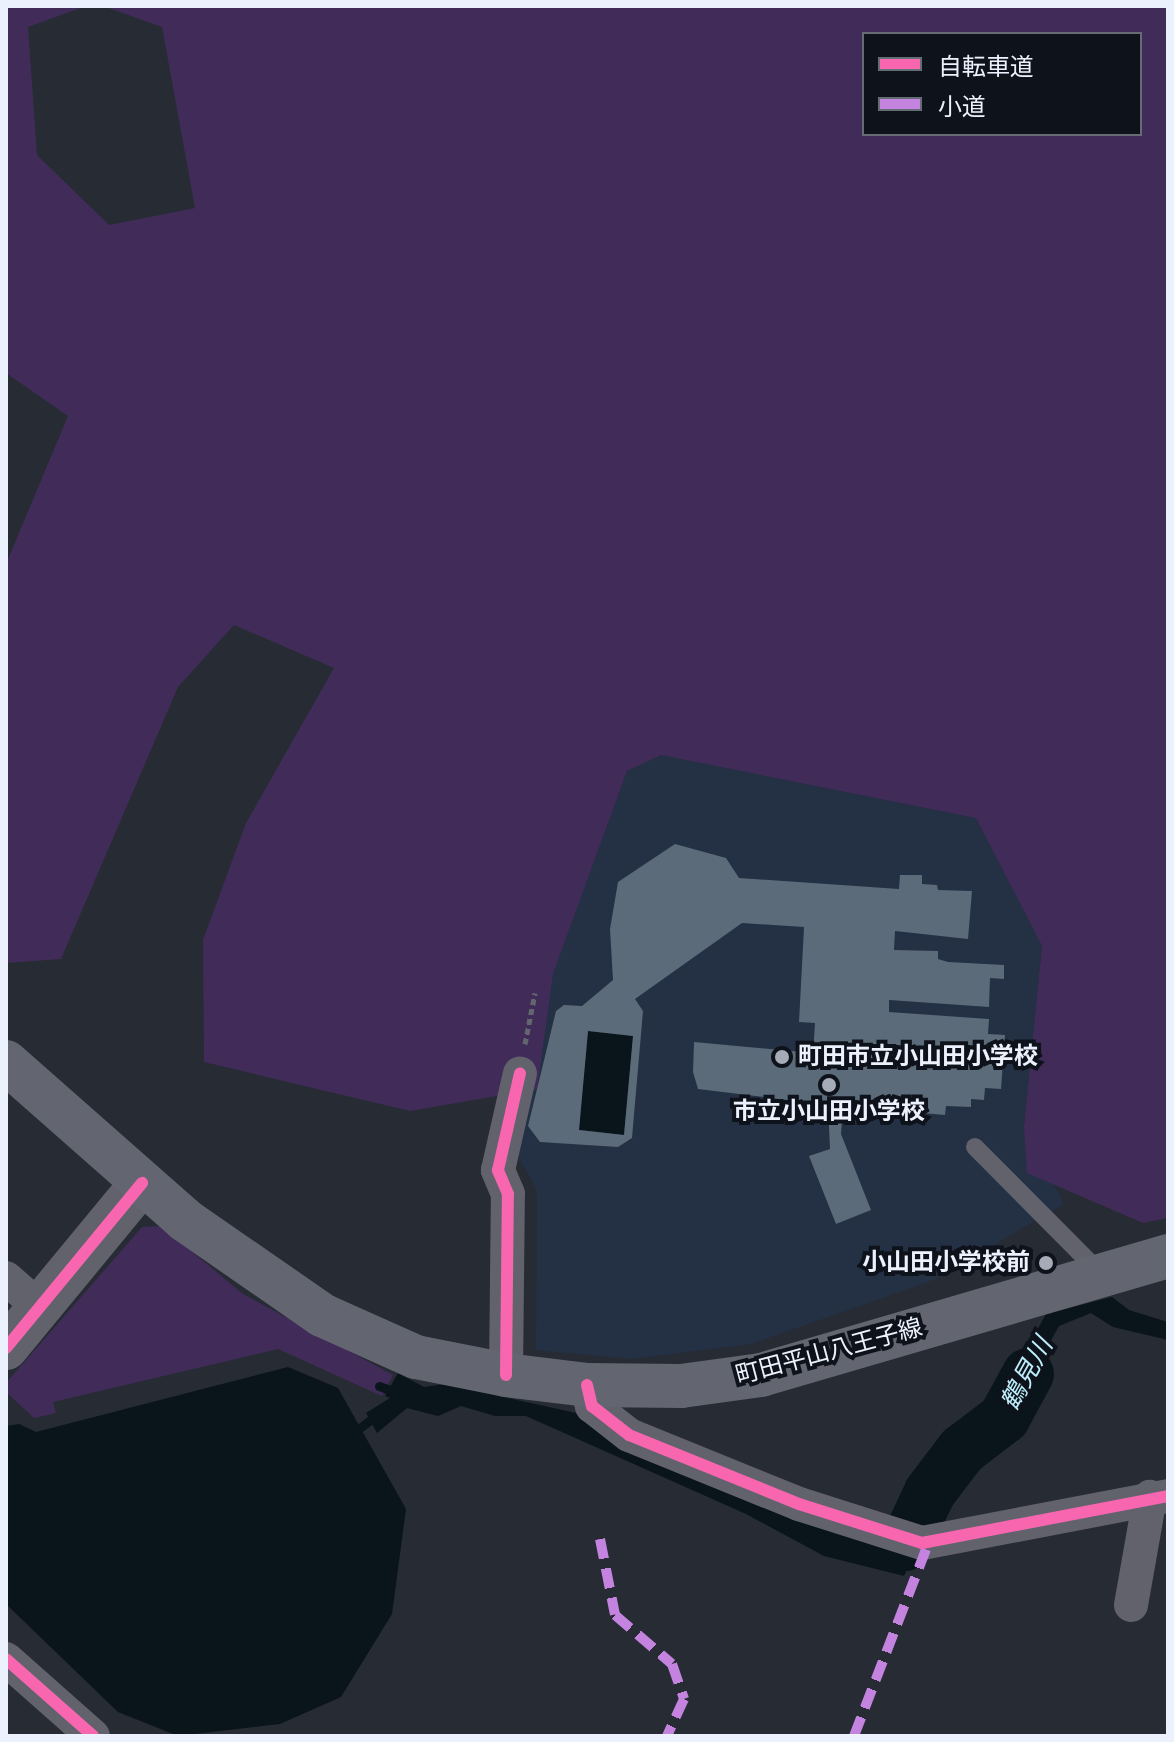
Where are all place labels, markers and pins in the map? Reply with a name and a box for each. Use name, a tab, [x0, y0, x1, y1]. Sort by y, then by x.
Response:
place label: 町田市立小山田小学校	[798, 1043, 1038, 1071]
marker: 町田市立小山田小学校	[773, 1048, 791, 1066]
marker: 市立小山田小学校	[820, 1076, 838, 1094]
place label: 市立小山田小学校	[733, 1098, 925, 1126]
place label: 小山田小学校前	[862, 1249, 1030, 1277]
marker: 小山田小学校前	[1037, 1254, 1055, 1272]

